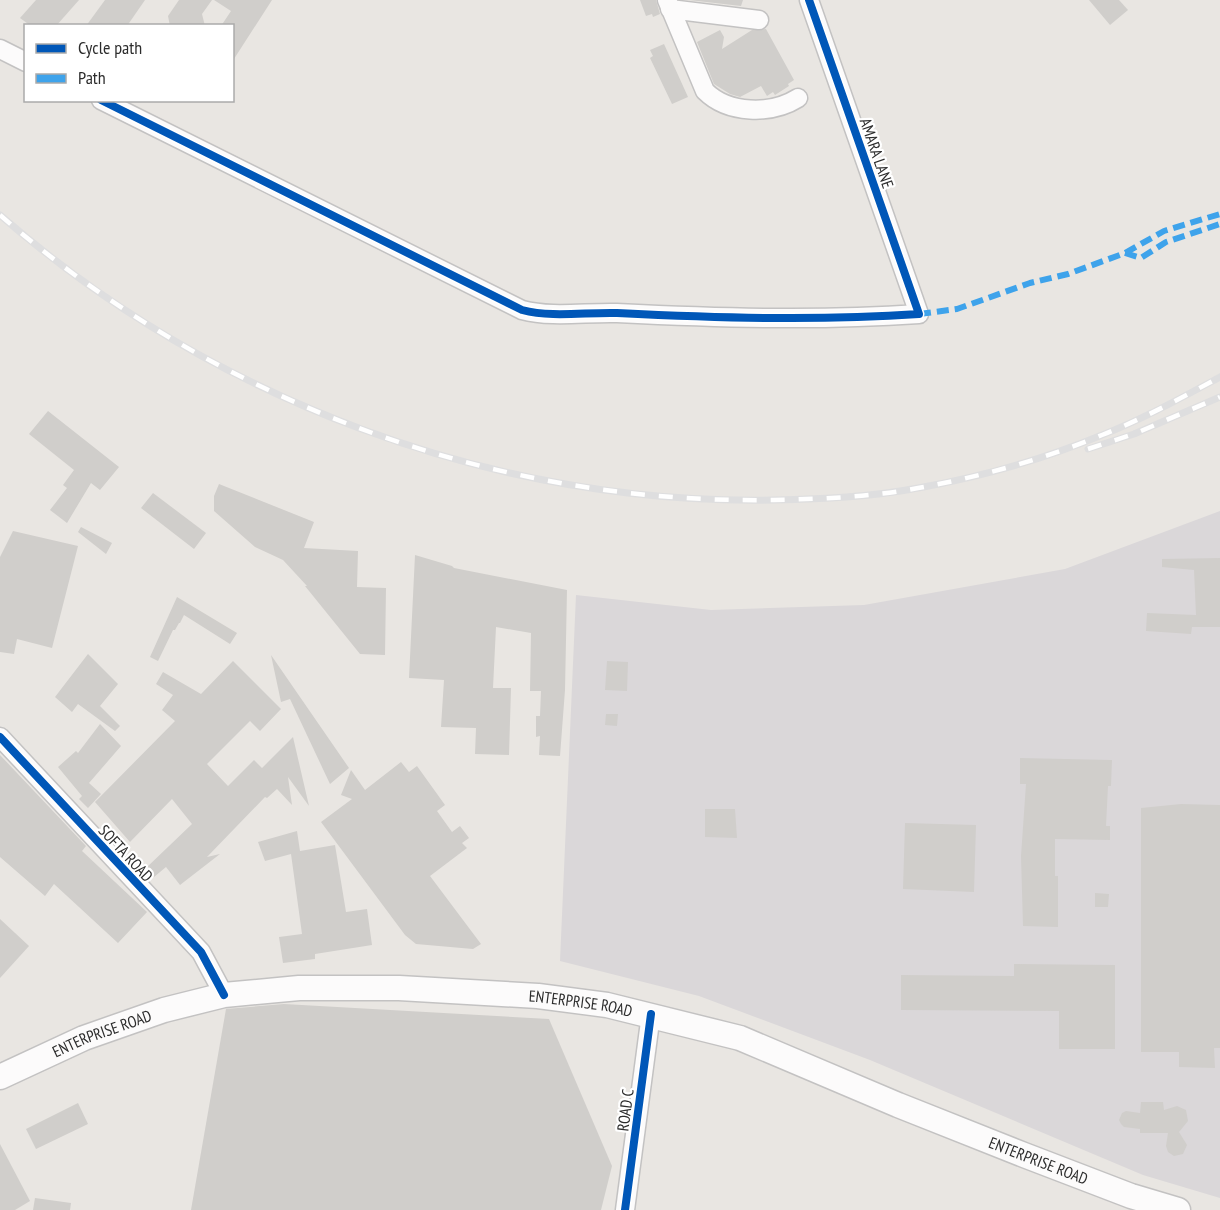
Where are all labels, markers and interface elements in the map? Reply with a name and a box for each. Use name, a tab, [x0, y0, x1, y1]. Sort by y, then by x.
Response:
legend	[24, 24, 234, 102]
text: Cycle path	[78, 36, 142, 59]
text: Path	[78, 66, 106, 89]
street label: AMARA LANE	[856, 115, 898, 191]
street label: SOFTA ROAD	[95, 820, 157, 886]
street label: ENTERPRISE ROAD	[528, 985, 635, 1021]
street label: ENTERPRISE ROAD	[49, 1005, 154, 1061]
street label: ROAD C	[612, 1088, 638, 1132]
street label: ENTERPRISE ROAD	[986, 1132, 1091, 1189]

